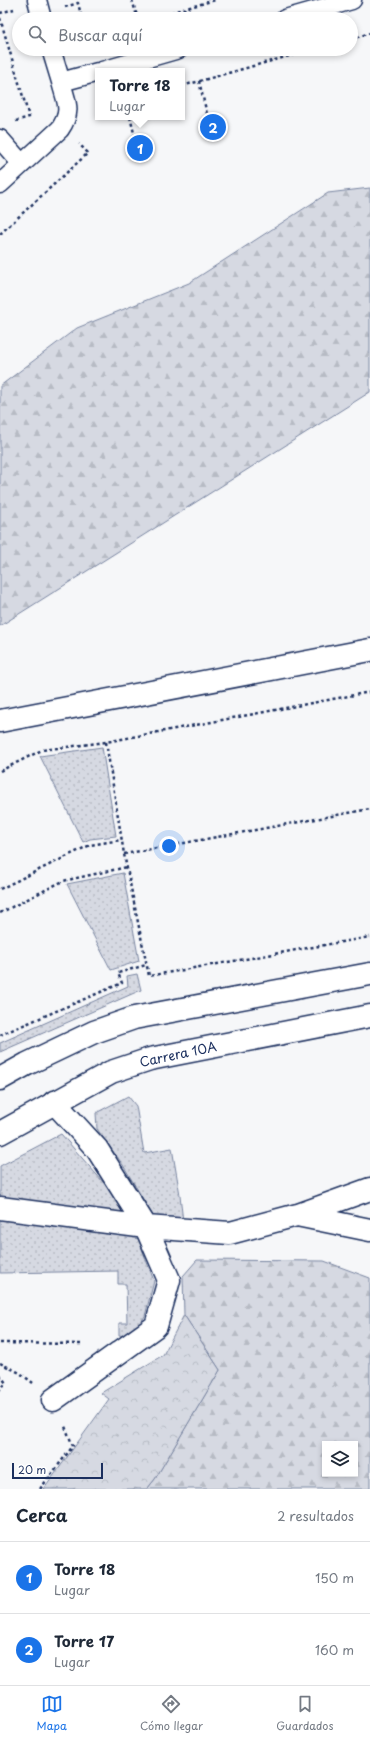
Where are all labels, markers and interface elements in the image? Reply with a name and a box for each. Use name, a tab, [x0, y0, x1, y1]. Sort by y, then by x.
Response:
search box	[12, 12, 358, 56]
icon: search	[26, 23, 48, 45]
text: Buscar aquí	[58, 23, 142, 46]
popup	[95, 68, 185, 120]
text: Torre 18	[109, 73, 171, 96]
text: Lugar	[109, 96, 145, 115]
pin: 2	[200, 112, 226, 142]
pin: 1	[127, 133, 153, 163]
your location	[159, 836, 179, 856]
street label: Carrera 10A	[138, 1036, 218, 1071]
map controls	[322, 1441, 358, 1477]
button: layers	[322, 1441, 358, 1477]
scale bar	[12, 1461, 103, 1480]
text: 20 m	[18, 1461, 46, 1478]
text: Cerca	[16, 1502, 67, 1528]
text: 2 resultados	[277, 1506, 354, 1525]
text: Torre 18	[54, 1557, 115, 1580]
text: 1	[26, 1568, 32, 1587]
text: 150 m	[315, 1568, 354, 1587]
text: Lugar	[54, 1580, 90, 1599]
text: Torre 17	[54, 1629, 114, 1652]
text: 2	[24, 1640, 34, 1659]
text: 160 m	[315, 1640, 354, 1659]
text: Lugar	[54, 1652, 90, 1671]
tab: Mapa	[37, 1693, 67, 1734]
tab: Cómo llegar	[140, 1693, 203, 1734]
tab: Guardados	[276, 1693, 333, 1734]

